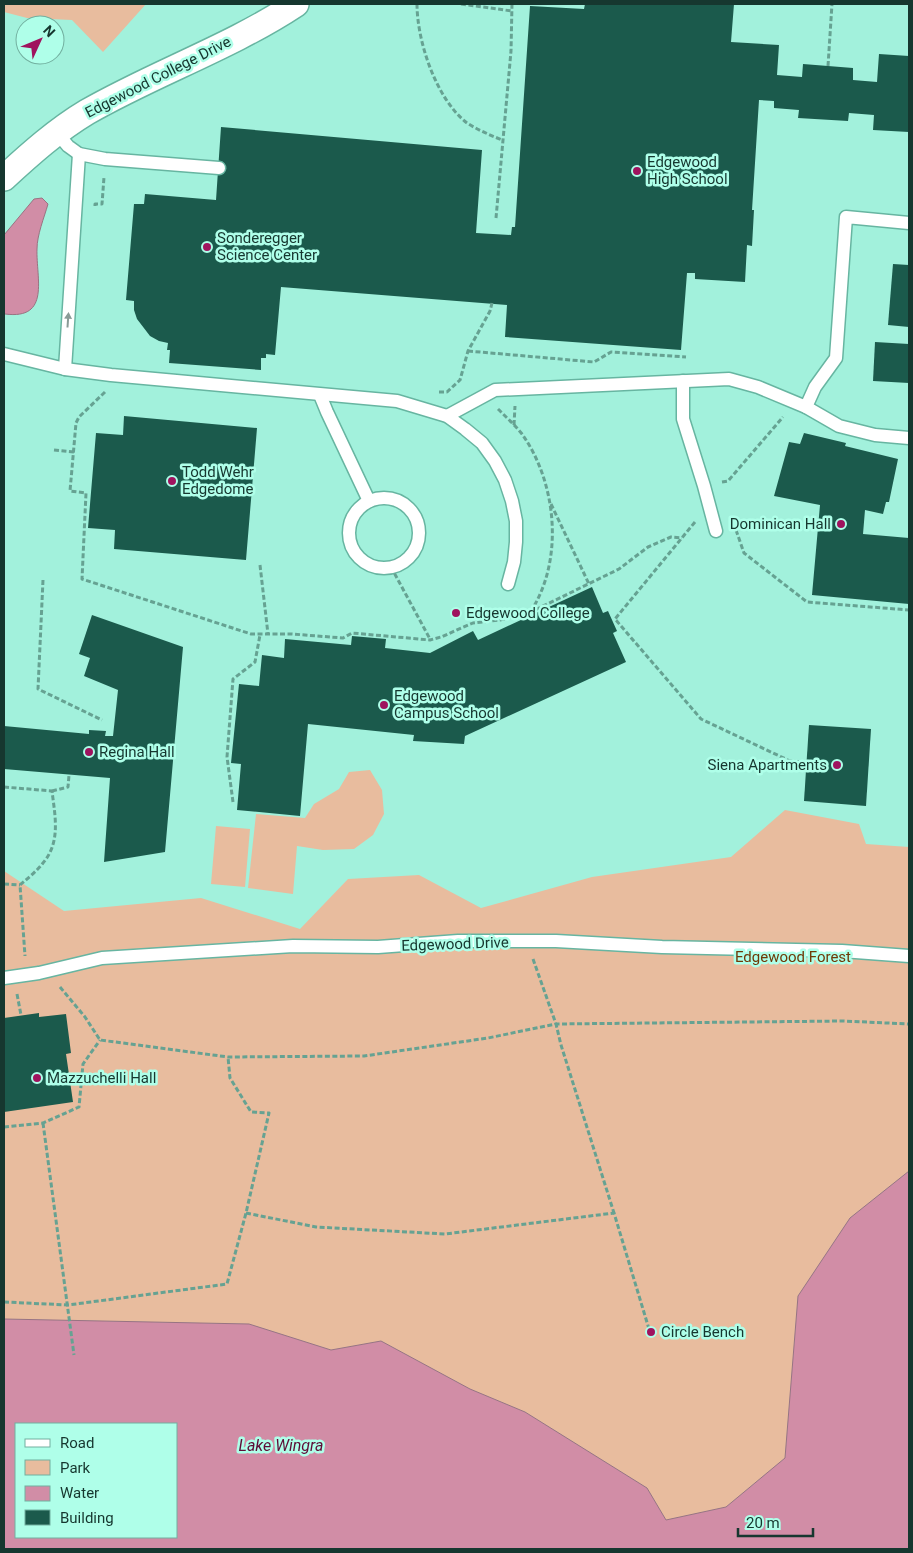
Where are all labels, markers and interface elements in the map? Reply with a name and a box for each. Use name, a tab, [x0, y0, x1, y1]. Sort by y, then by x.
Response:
north arrow	[15, 15, 65, 65]
text: N	[40, 22, 59, 40]
street label: Edgewood College Drive	[82, 32, 234, 122]
place label: Edgewood High School	[647, 153, 728, 188]
marker: Edgewood High School	[631, 165, 643, 177]
place label: Sonderegger Science Center	[217, 229, 317, 264]
marker: Sonderegger Science Center	[201, 241, 213, 253]
one-way arrow	[65, 312, 73, 328]
place label: Todd Wehr Edgedome	[182, 463, 254, 498]
marker: Todd Wehr Edgedome	[166, 475, 178, 487]
place label: Dominican Hall	[730, 515, 831, 533]
marker: Dominican Hall	[835, 518, 847, 530]
place label: Edgewood College	[466, 604, 590, 622]
marker: Edgewood College	[450, 607, 462, 619]
place label: Edgewood Campus School	[394, 687, 499, 722]
marker: Edgewood Campus School	[378, 699, 390, 711]
place label: Regina Hall	[99, 743, 175, 761]
marker: Regina Hall	[83, 746, 95, 758]
place label: Siena Apartments	[708, 756, 827, 774]
marker: Siena Apartments	[831, 759, 843, 771]
street label: Edgewood Drive	[401, 933, 509, 955]
park label: Edgewood Forest	[735, 948, 851, 966]
place label: Mazzuchelli Hall	[47, 1069, 156, 1087]
marker: Mazzuchelli Hall	[31, 1072, 43, 1084]
place label: Circle Bench	[661, 1323, 744, 1341]
marker: Circle Bench	[645, 1326, 657, 1338]
legend	[15, 1423, 178, 1538]
text: Road	[60, 1434, 94, 1452]
water label: Lake Wingra	[239, 1436, 323, 1455]
text: Park	[60, 1459, 91, 1477]
text: Water	[60, 1484, 99, 1502]
scale bar	[738, 1506, 813, 1538]
text: Building	[60, 1509, 114, 1527]
text: 20 m	[746, 1514, 780, 1532]

